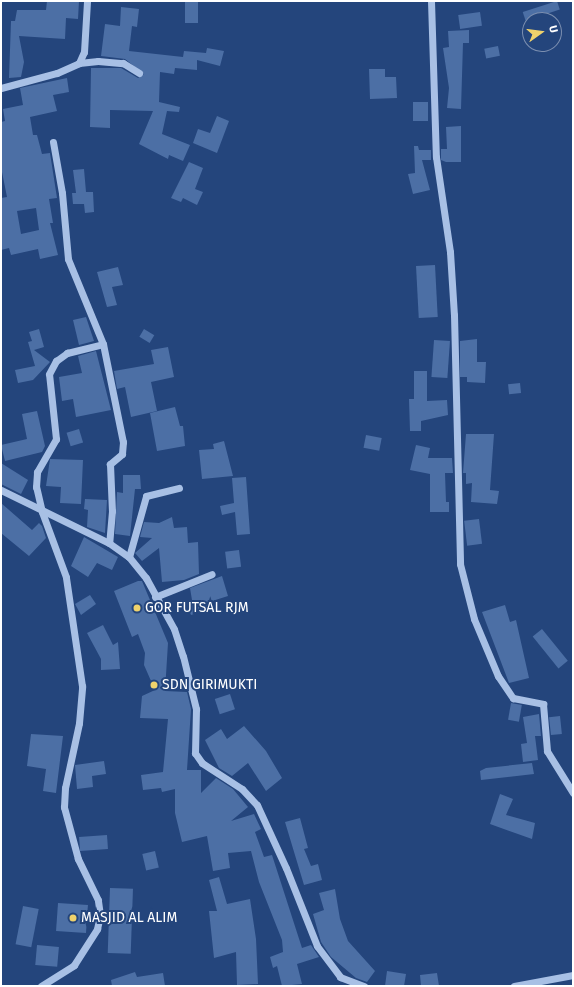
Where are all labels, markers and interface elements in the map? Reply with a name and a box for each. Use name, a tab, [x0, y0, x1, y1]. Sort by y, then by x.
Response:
north arrow	[522, 12, 562, 52]
text: U	[546, 24, 560, 34]
place label: GOR FUTSAL RJM	[145, 600, 249, 616]
marker: GOR FUTSAL RJM	[132, 603, 142, 613]
place label: SDN GIRIMUKTI	[162, 677, 257, 693]
marker: SDN GIRIMUKTI	[149, 680, 159, 690]
place label: MASJID AL ALIM	[81, 910, 177, 926]
marker: MASJID AL ALIM	[68, 913, 78, 923]

